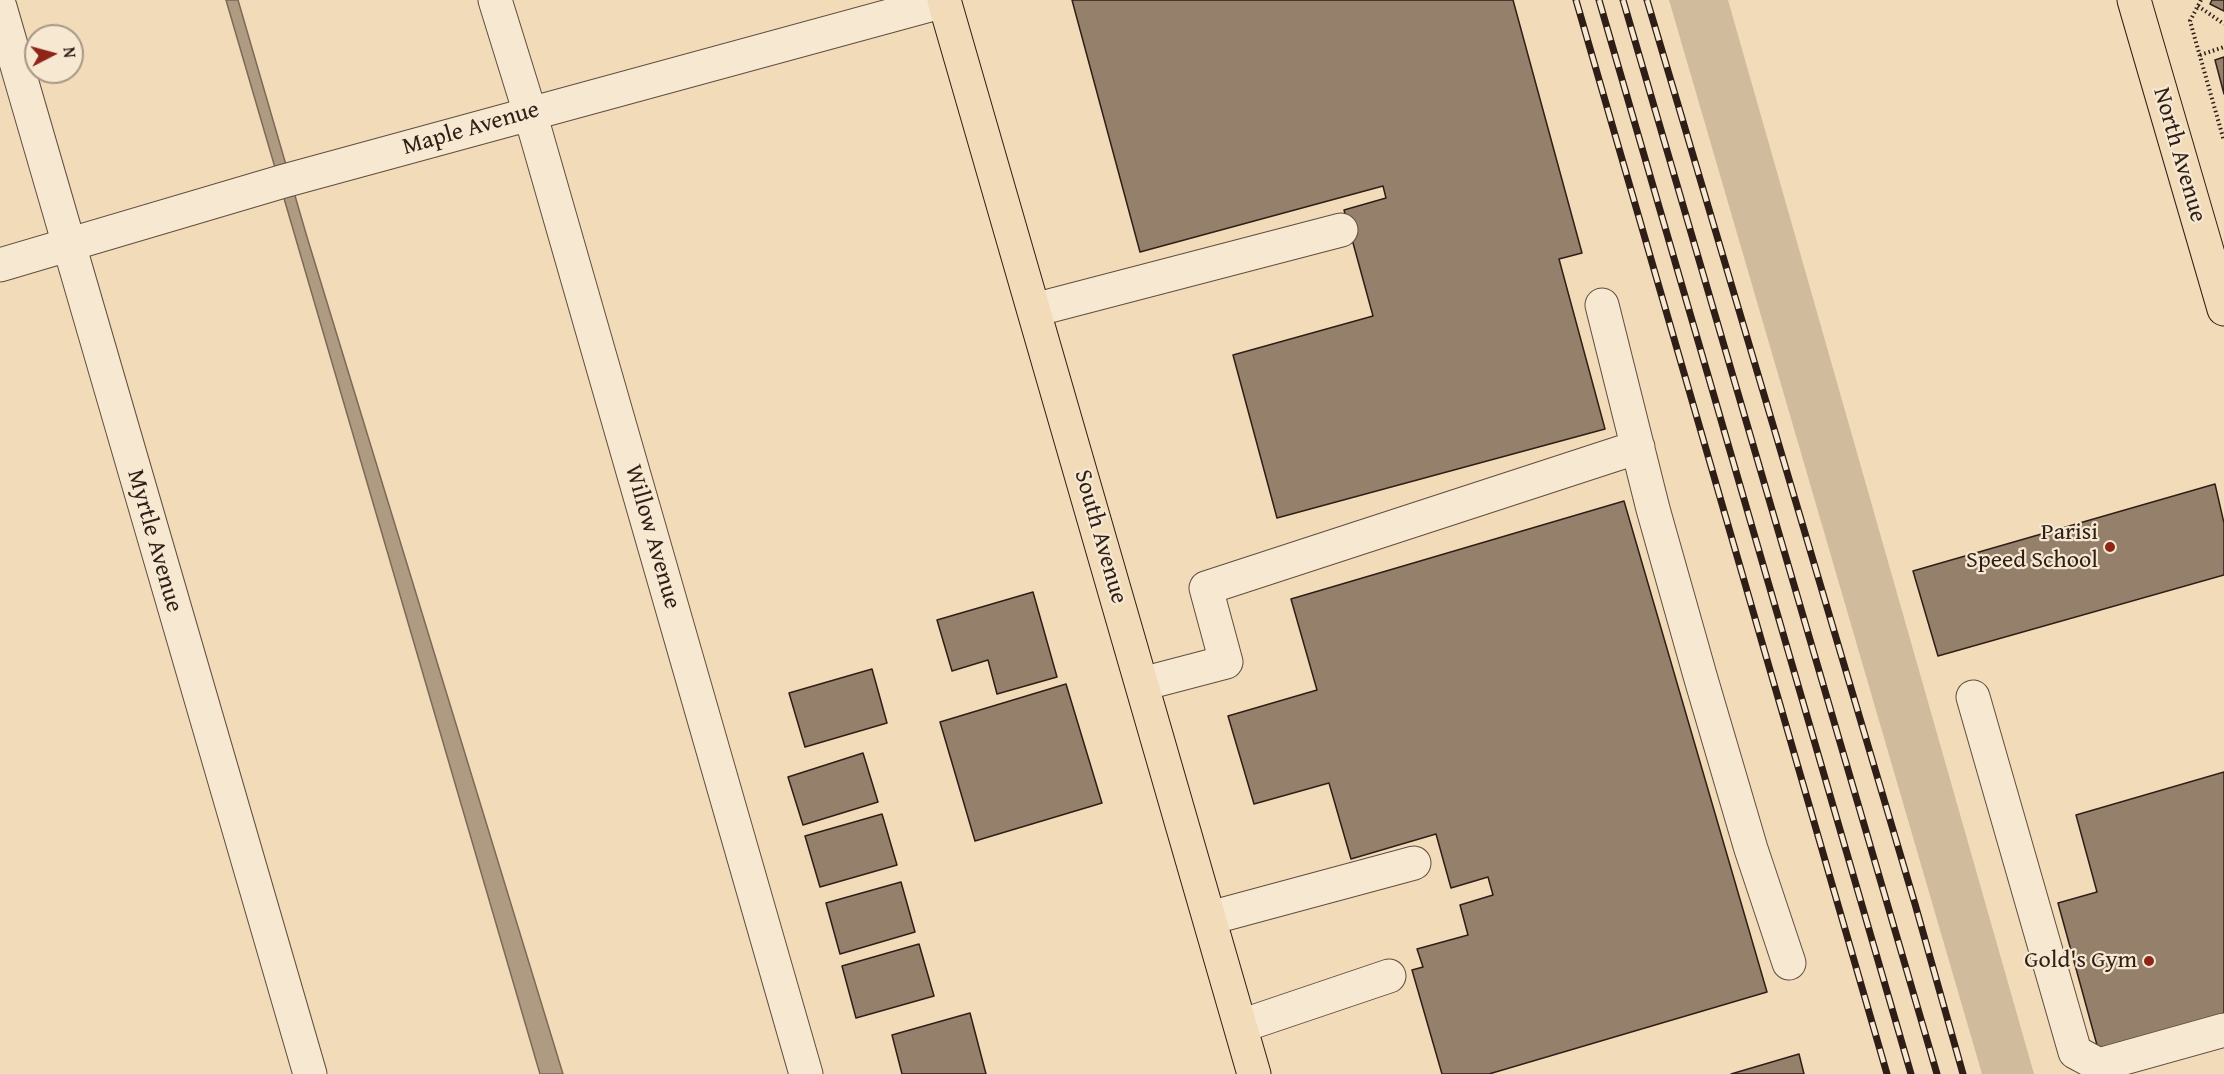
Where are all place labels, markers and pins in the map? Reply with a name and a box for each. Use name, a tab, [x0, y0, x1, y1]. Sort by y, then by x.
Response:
place label: Parisi Speed School	[1966, 519, 2098, 575]
marker: Parisi Speed School	[2103, 540, 2117, 554]
place label: Gold's Gym	[2024, 947, 2137, 975]
marker: Gold's Gym	[2142, 954, 2156, 968]

